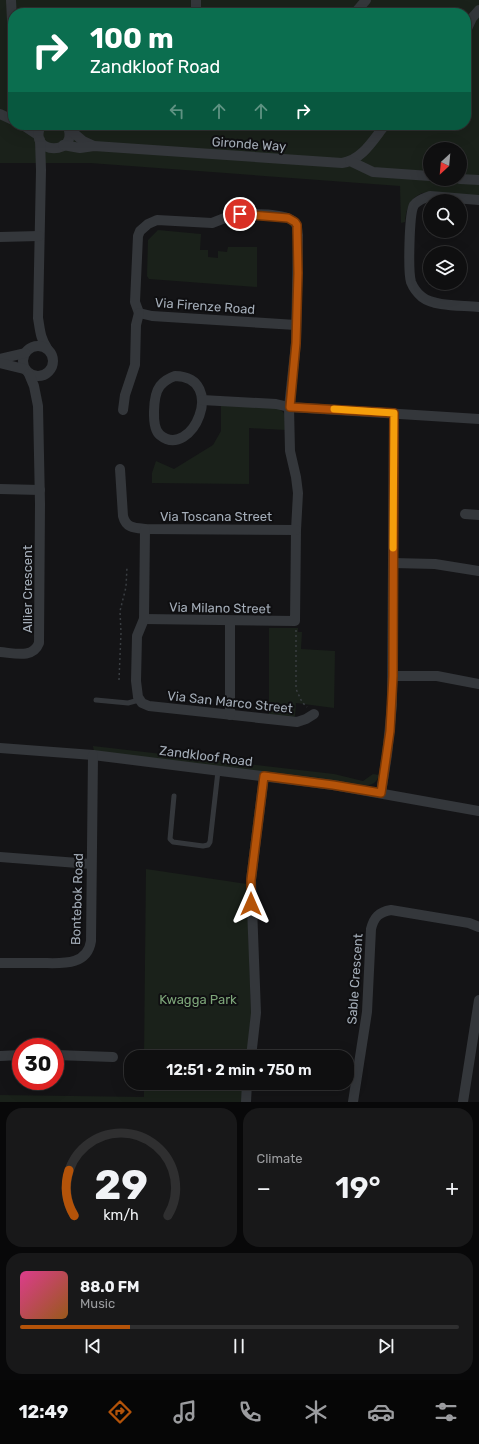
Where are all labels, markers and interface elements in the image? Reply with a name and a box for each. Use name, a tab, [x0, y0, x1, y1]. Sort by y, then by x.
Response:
text: 100 m	[90, 22, 174, 55]
icon: right	[24, 24, 76, 76]
text: Zandkloof Road	[90, 56, 220, 78]
icon: left	[166, 100, 188, 122]
icon: ahead	[208, 100, 230, 122]
icon: ahead	[250, 100, 272, 122]
icon: right	[292, 100, 314, 122]
street label: Gironde Way	[211, 134, 287, 154]
north arrow	[423, 142, 467, 186]
map controls	[423, 142, 467, 290]
button: search	[423, 194, 467, 238]
pin	[223, 197, 257, 231]
icon: arrive	[229, 203, 251, 225]
button: layers	[423, 246, 467, 290]
street label: Via Firenze Road	[154, 295, 256, 317]
street label: Via Toscana Street	[160, 509, 272, 524]
street label: Allier Crescent	[20, 545, 35, 633]
street label: Via Milano Street	[169, 600, 271, 616]
street label: Via San Marco Street	[167, 688, 293, 716]
street label: Zandkloof Road	[158, 743, 254, 769]
street label: Bontebok Road	[68, 853, 86, 945]
position arrow	[230, 883, 272, 925]
street label: Sable Crescent	[344, 933, 366, 1025]
park label: Kwagga Park	[159, 992, 237, 1008]
speed limit sign: 30	[12, 1038, 64, 1090]
text: 12:51 · 2 min · 750 m	[166, 1061, 312, 1079]
text: Climate	[257, 1151, 303, 1166]
text: 29	[94, 1159, 148, 1208]
text: 19°	[335, 1170, 381, 1206]
text: −	[257, 1175, 271, 1202]
text: +	[445, 1175, 459, 1202]
text: km/h	[103, 1206, 139, 1223]
text: 88.0 FM	[80, 1278, 139, 1296]
text: Music	[80, 1296, 115, 1311]
icon: previous	[82, 1335, 104, 1357]
icon: pause	[228, 1335, 250, 1357]
icon: next	[375, 1335, 397, 1357]
icon: directions	[106, 1398, 134, 1426]
icon: music	[171, 1398, 199, 1426]
icon: phone	[236, 1398, 264, 1426]
icon: climate	[302, 1398, 330, 1426]
icon: car	[367, 1398, 395, 1426]
icon: filters	[432, 1398, 460, 1426]
text: 12:49	[19, 1401, 68, 1423]

